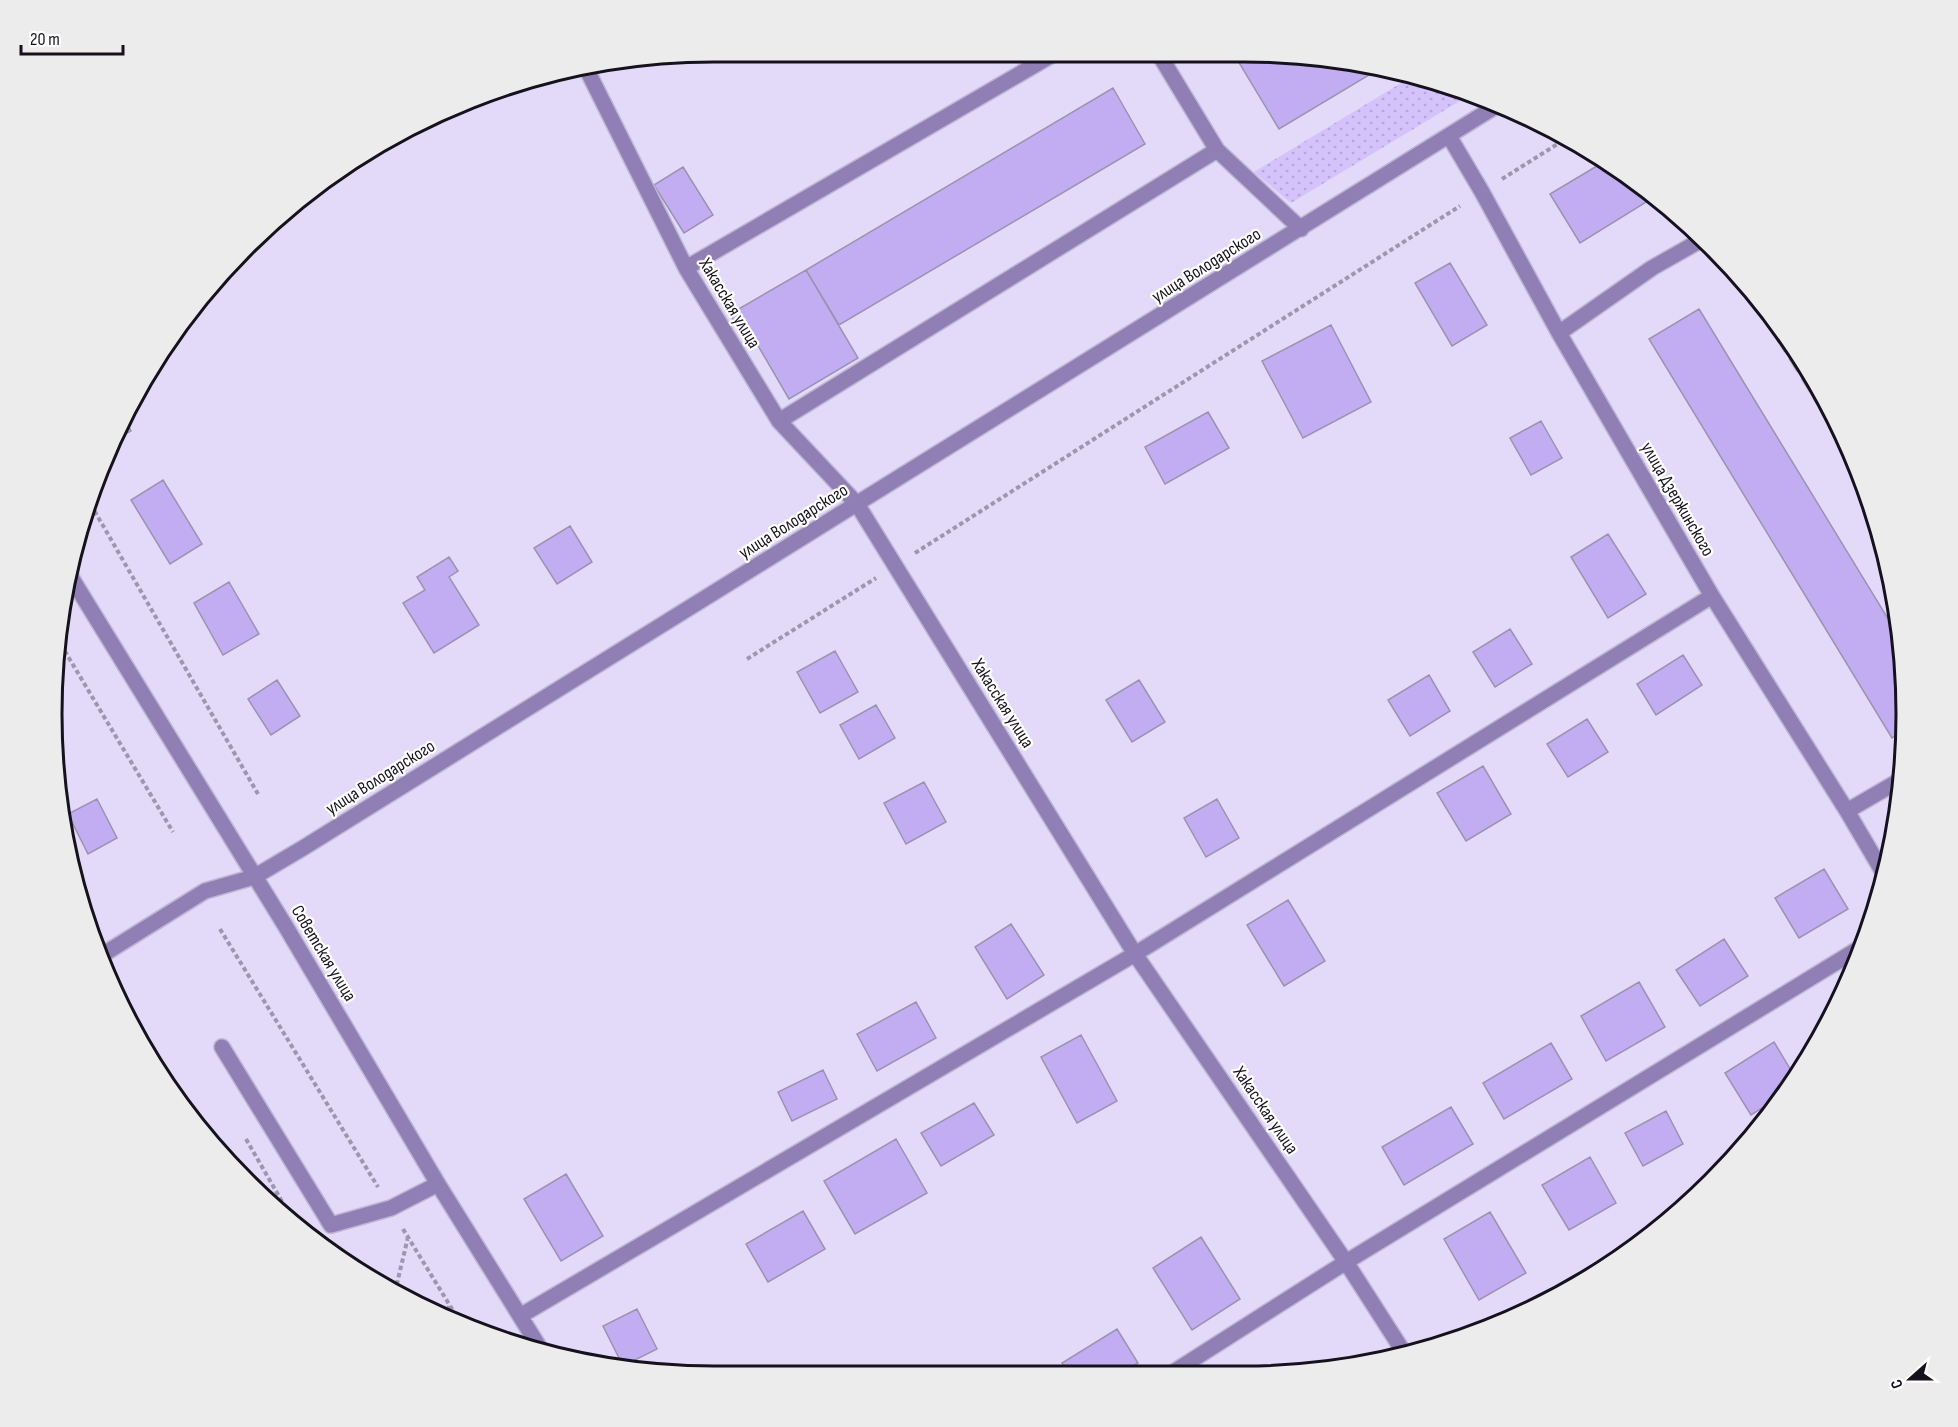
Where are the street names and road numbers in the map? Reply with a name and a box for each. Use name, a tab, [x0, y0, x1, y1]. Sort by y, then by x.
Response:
street label: улица Володарского	[1148, 224, 1265, 307]
street label: Хакасская улица	[694, 254, 765, 352]
street label: улица Дзержинского	[1636, 439, 1719, 560]
street label: улица Володарского	[735, 480, 852, 563]
street label: Хакасская улица	[966, 654, 1038, 752]
street label: улица Володарского	[322, 736, 439, 819]
street label: Советская улица	[287, 901, 360, 1005]
street label: Хакасская улица	[1228, 1062, 1303, 1158]

